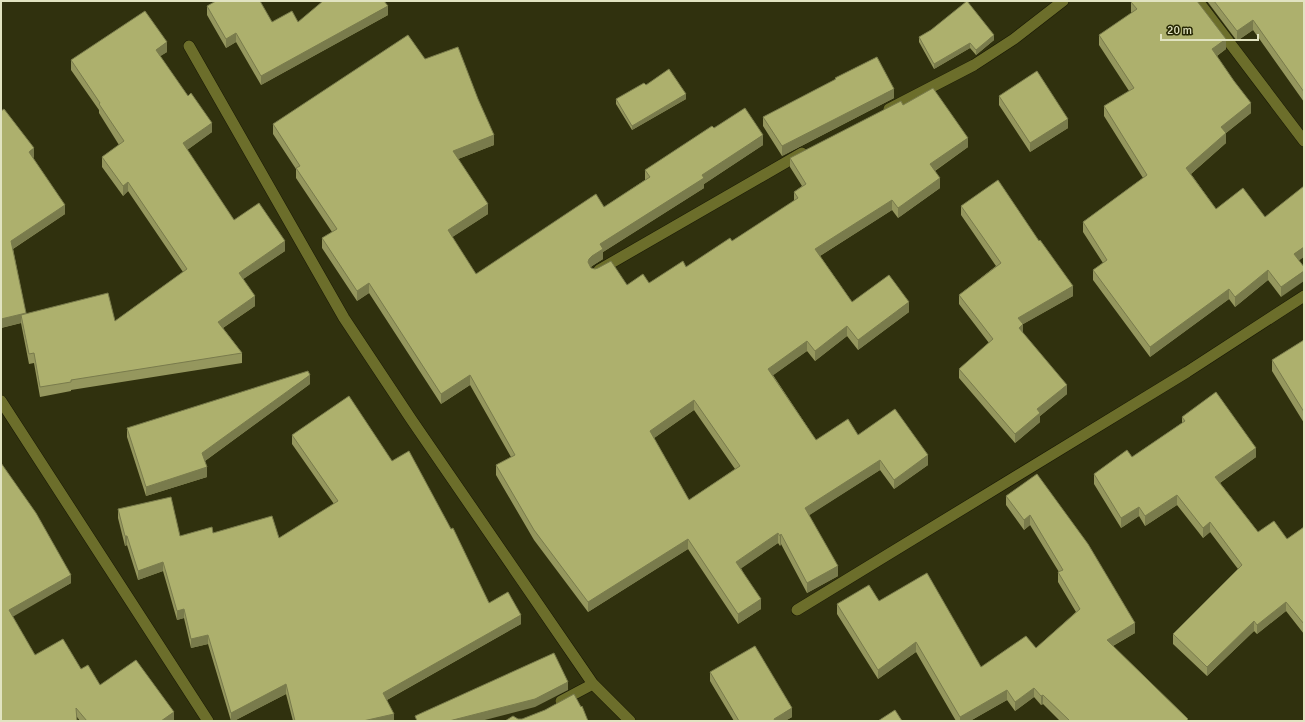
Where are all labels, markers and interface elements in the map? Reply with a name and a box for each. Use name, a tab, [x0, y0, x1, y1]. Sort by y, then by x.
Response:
scale bar	[1161, 16, 1258, 42]
text: 20 m	[1167, 23, 1192, 38]

